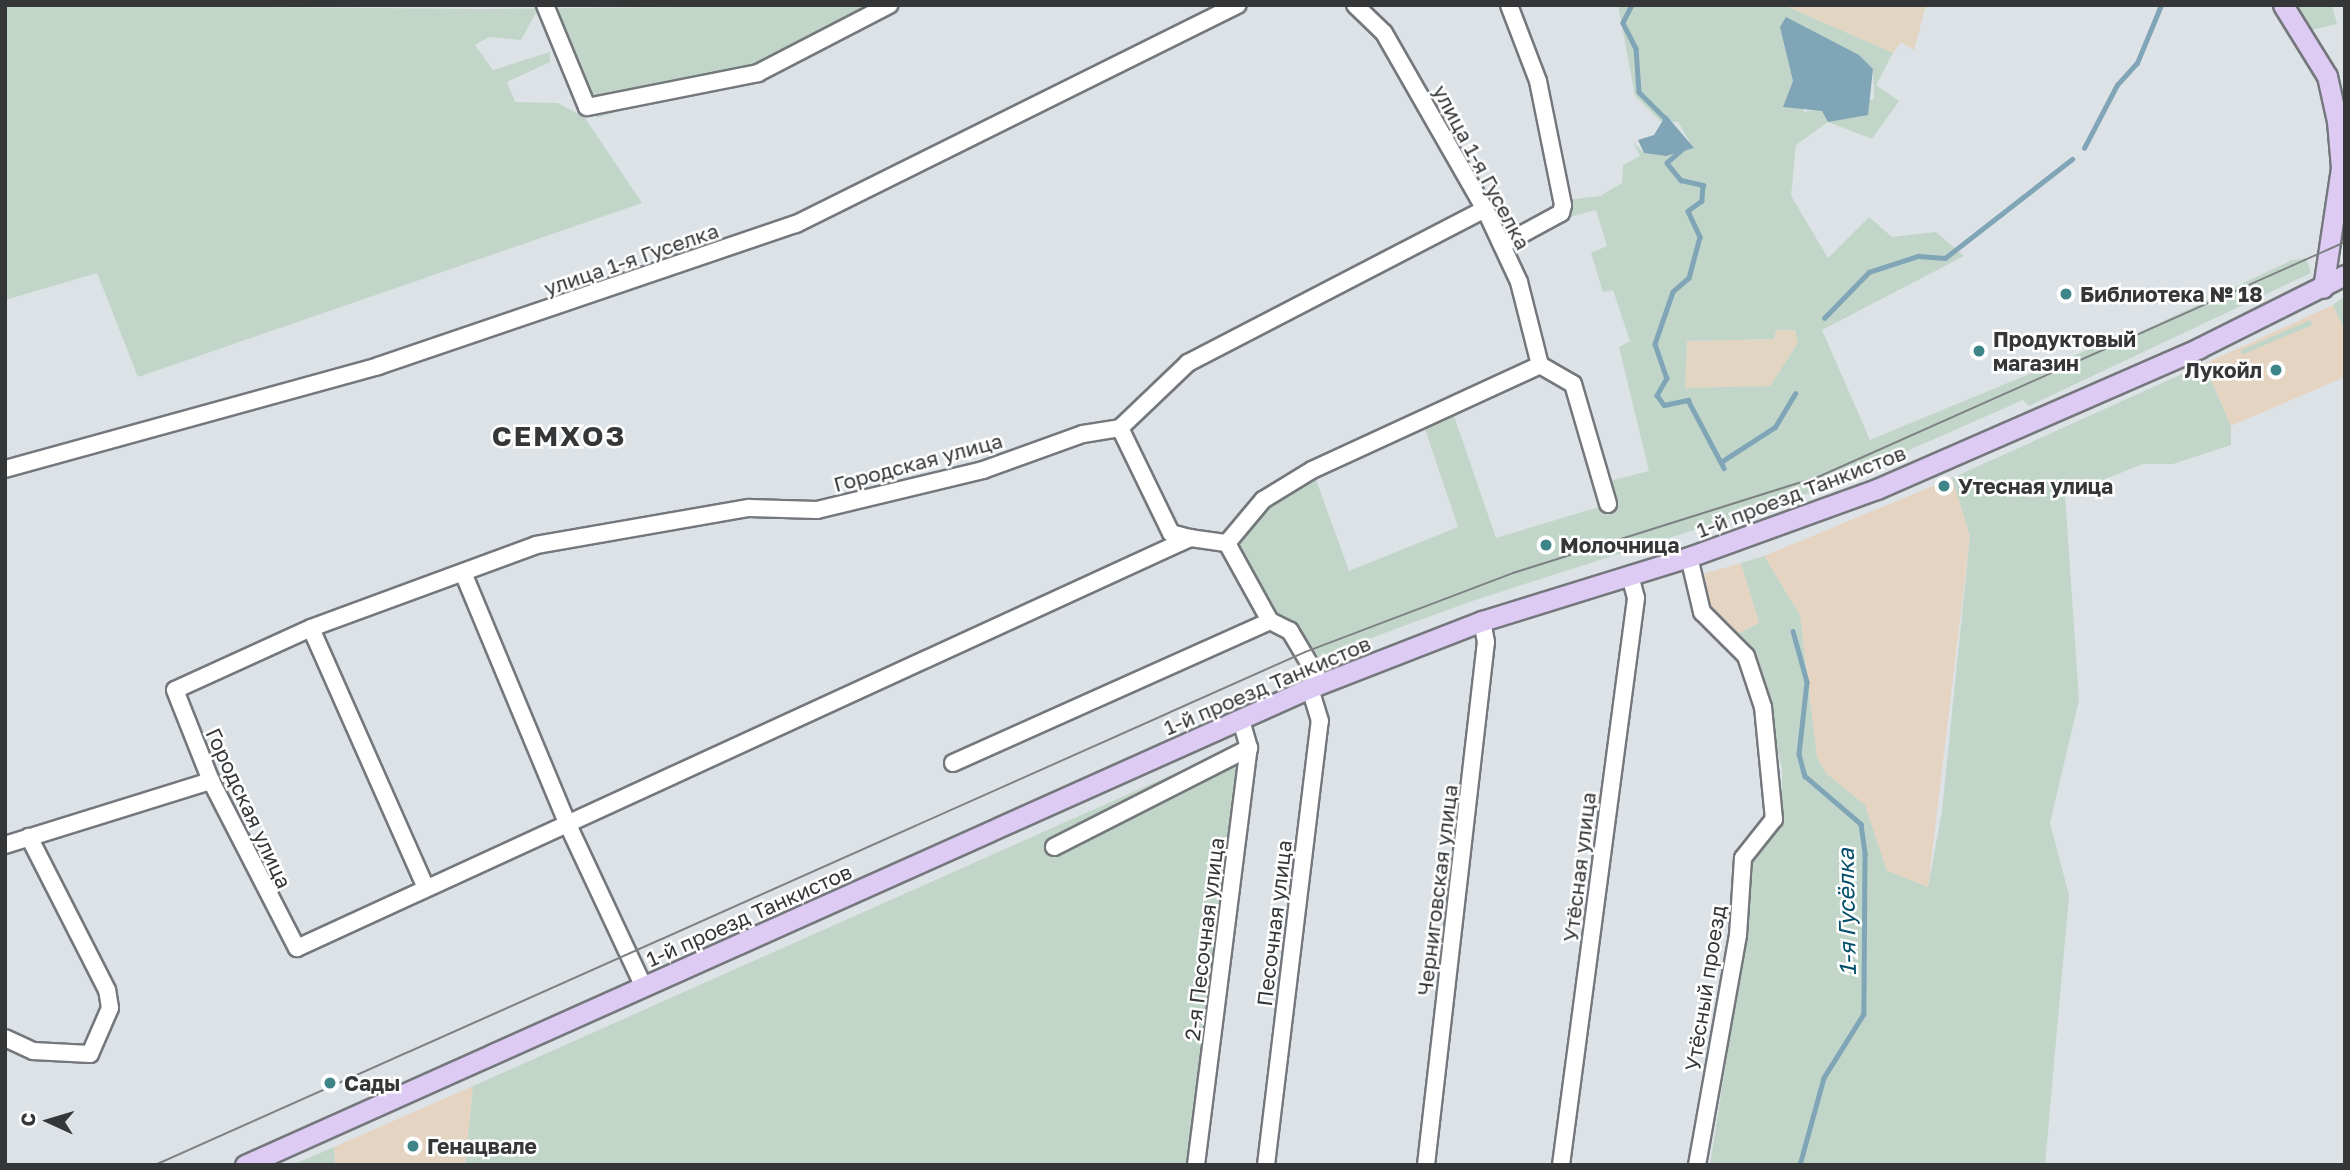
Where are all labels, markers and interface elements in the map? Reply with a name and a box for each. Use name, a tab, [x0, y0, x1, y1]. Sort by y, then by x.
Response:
street label: улица 1-я Гуселка	[1428, 80, 1536, 254]
street label: улица 1-я Гуселка	[540, 217, 722, 301]
place label: Библиотека № 18	[2080, 281, 2263, 307]
marker: Библиотека № 18	[2058, 286, 2074, 302]
place label: Продуктовый магазин	[1993, 326, 2136, 376]
marker: Продуктовый магазин	[1971, 343, 1987, 359]
place label: Лукойл	[2184, 357, 2262, 383]
marker: Лукойл	[2268, 362, 2284, 378]
district label: СЕМХОЗ	[493, 419, 625, 453]
street label: Городская улица	[831, 427, 1005, 497]
street label: 1-й проезд Танкистов	[1693, 439, 1909, 543]
place label: Утесная улица	[1958, 473, 2113, 499]
marker: Утесная улица	[1936, 478, 1952, 494]
place label: Молочница	[1560, 532, 1679, 558]
marker: Молочница	[1538, 537, 1554, 553]
street label: 1-й проезд Танкистов	[1160, 630, 1374, 740]
street label: Городская улица	[201, 724, 297, 892]
street label: Черниговская улица	[1412, 783, 1462, 997]
street label: Утёсная улица	[1557, 791, 1601, 943]
street label: 2-я Песочная улица	[1179, 836, 1229, 1042]
street label: Песочная улица	[1251, 839, 1297, 1007]
water label: 1-я Гусёлка	[1831, 848, 1861, 976]
street label: 1-й проезд Танкистов	[642, 858, 856, 972]
street label: Утёсный проезд	[1679, 903, 1731, 1073]
place label: Сады	[344, 1070, 400, 1096]
marker: Сады	[322, 1075, 338, 1091]
north arrow	[14, 1086, 84, 1156]
text: С	[16, 1112, 39, 1127]
place label: Генацвале	[427, 1133, 537, 1159]
marker: Генацвале	[405, 1138, 421, 1154]

